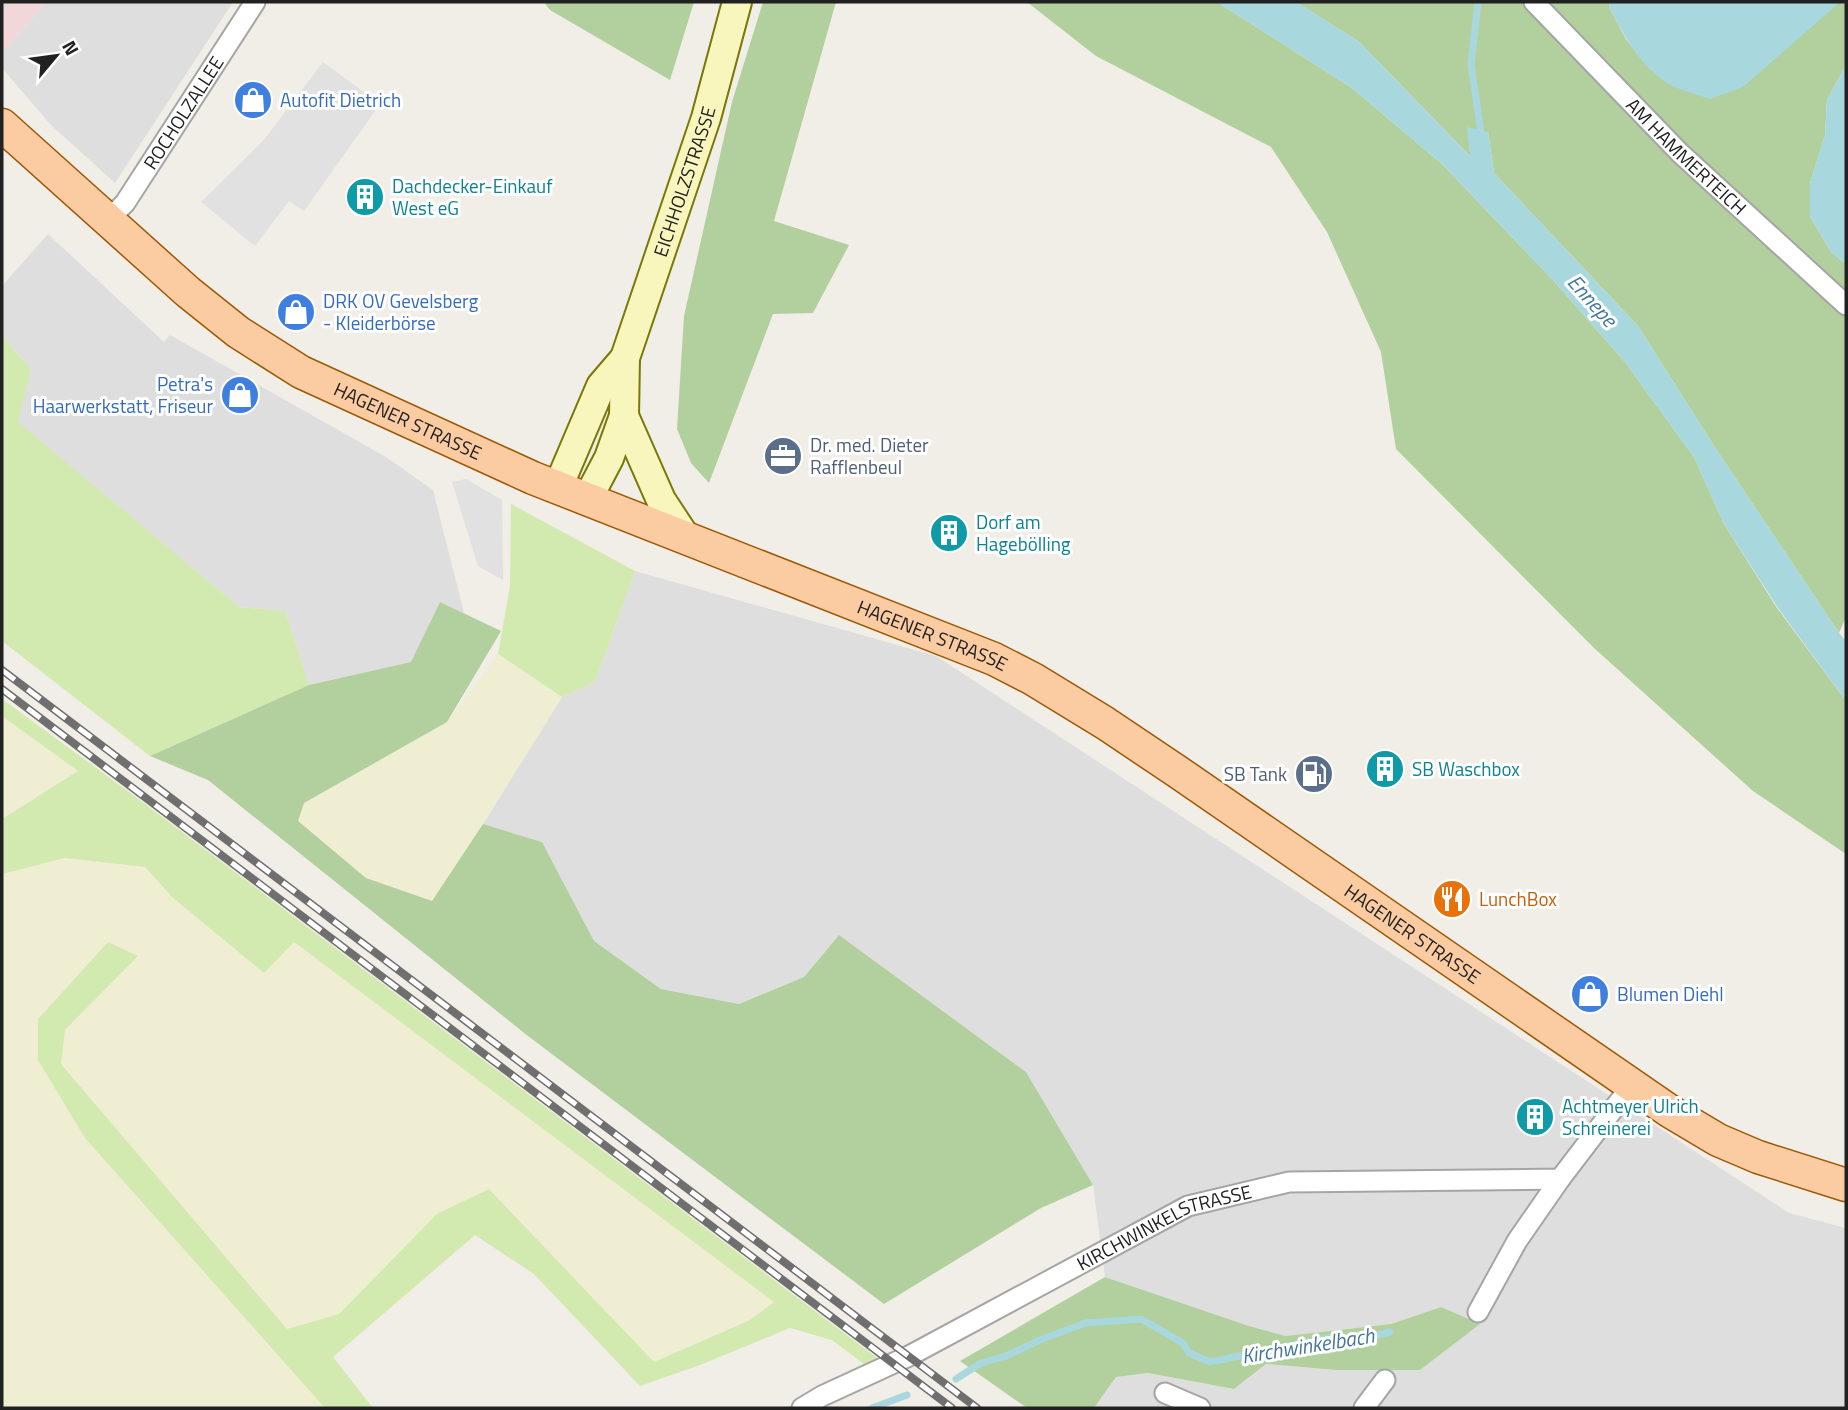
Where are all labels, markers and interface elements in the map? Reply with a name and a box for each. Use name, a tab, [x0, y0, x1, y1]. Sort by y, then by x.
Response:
north arrow	[21, 21, 91, 91]
text: N	[55, 35, 87, 60]
street label: ROCHOLZALLEE	[136, 50, 230, 175]
shop icon: Autofit Dietrich	[232, 79, 274, 121]
place label: Autofit Dietrich	[280, 85, 401, 114]
street label: AM HAMMERTEICH	[1620, 91, 1754, 221]
street label: EICHHOLZSTRASSE	[645, 103, 723, 261]
place label: Dachdecker-Einkauf West eG	[392, 171, 553, 222]
building icon: Dachdecker-Einkauf West eG	[344, 176, 386, 218]
water label: Ennepe	[1560, 267, 1626, 335]
place label: DRK OV Gevelsberg - Kleiderbörse	[323, 286, 478, 337]
shop icon: DRK OV Gevelsberg - Kleiderbörse	[275, 291, 317, 333]
place label: Petra's Haarwerkstatt, Friseur	[33, 369, 213, 420]
shop icon: Petra's Haarwerkstatt, Friseur	[219, 374, 261, 416]
street label: HAGENER STRASSE	[329, 374, 487, 467]
place label: Dr. med. Dieter Rafflenbeul	[810, 430, 929, 481]
office icon: Dr. med. Dieter Rafflenbeul	[762, 435, 804, 477]
place label: Dorf am Hagebölling	[976, 507, 1071, 558]
building icon: Dorf am Hagebölling	[928, 512, 970, 554]
street label: HAGENER STRASSE	[853, 592, 1013, 678]
building icon: SB Waschbox	[1364, 748, 1406, 790]
fuel station icon: SB Tank	[1293, 753, 1335, 795]
place label: SB Waschbox	[1412, 754, 1520, 783]
place label: SB Tank	[1224, 759, 1287, 788]
street label: HAGENER STRASSE	[1339, 876, 1487, 991]
restaurant icon: LunchBox	[1431, 878, 1473, 920]
place label: LunchBox	[1479, 884, 1557, 913]
shop icon: Blumen Diehl	[1569, 973, 1611, 1015]
place label: Blumen Diehl	[1617, 979, 1724, 1008]
place label: Achtmeyer Ulrich Schreinerei	[1562, 1091, 1699, 1142]
building icon: Achtmeyer Ulrich Schreinerei	[1514, 1096, 1556, 1138]
street label: KIRCHWINKELSTRASSE	[1071, 1176, 1254, 1277]
water label: Kirchwinkelbach	[1239, 1319, 1377, 1371]

